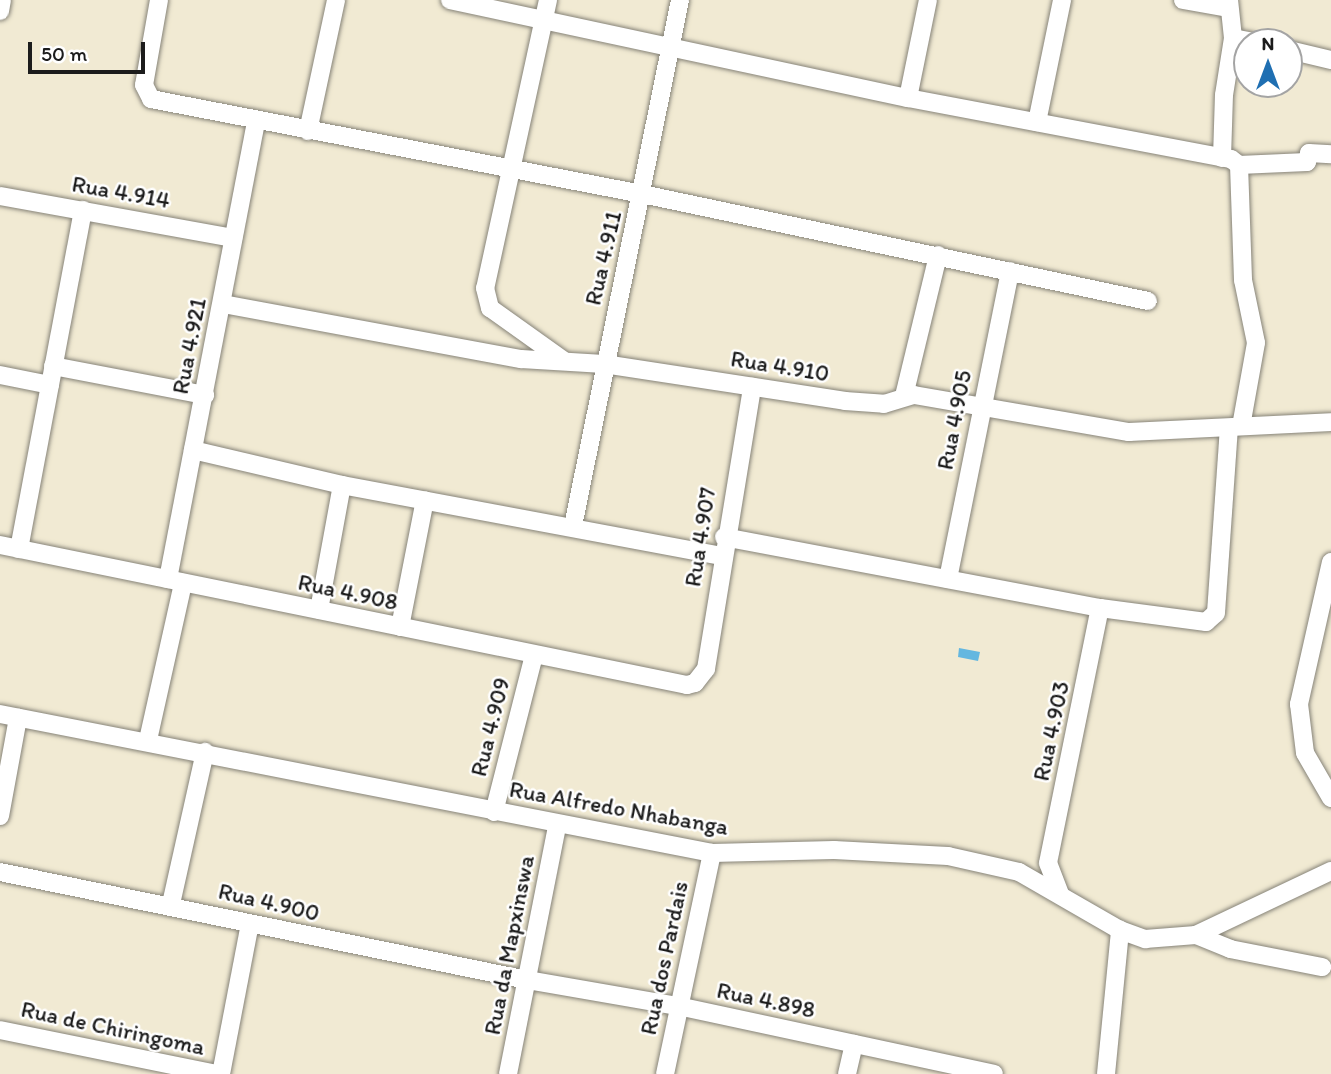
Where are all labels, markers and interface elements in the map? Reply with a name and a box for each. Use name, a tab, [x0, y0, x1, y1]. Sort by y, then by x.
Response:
scale bar	[32, 28, 149, 72]
north arrow	[1233, 28, 1303, 98]
text: N	[1262, 32, 1274, 55]
text: 50 m	[41, 41, 87, 66]
street label: Rua 4.914	[70, 170, 172, 214]
street label: Rua 4.911	[579, 208, 627, 308]
street label: Rua 4.921	[166, 296, 212, 396]
street label: Rua 4.910	[729, 345, 831, 387]
street label: Rua 4.905	[931, 368, 977, 472]
street label: Rua 4.907	[679, 485, 721, 589]
street label: Rua 4.908	[296, 568, 400, 616]
street label: Rua 4.909	[464, 675, 516, 779]
street label: Rua 4.903	[1027, 679, 1075, 783]
street label: Rua Alfredo Nhabanga	[507, 775, 731, 841]
street label: Rua da Mapxinswa	[478, 853, 540, 1037]
street label: Rua 4.900	[216, 877, 322, 927]
street label: Rua dos Pardais	[634, 879, 694, 1037]
street label: Rua 4.898	[714, 976, 818, 1024]
street label: Rua de Chiringoma	[19, 995, 207, 1061]

